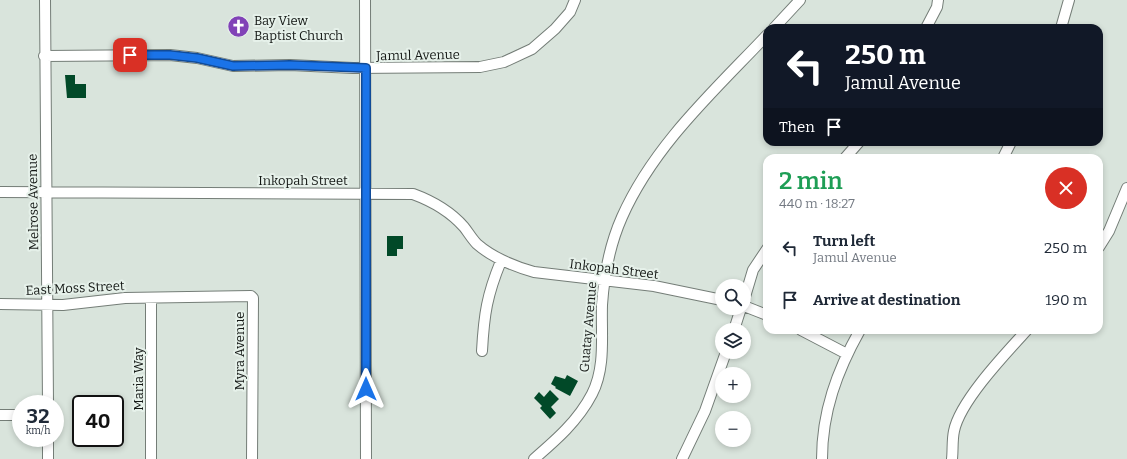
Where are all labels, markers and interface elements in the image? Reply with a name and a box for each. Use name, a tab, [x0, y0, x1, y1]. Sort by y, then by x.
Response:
place label: Bay View Baptist Church	[254, 13, 343, 43]
church icon: Bay View Baptist Church	[225, 14, 251, 40]
pin	[113, 38, 147, 72]
text: 250 m	[845, 38, 926, 71]
icon: left	[779, 40, 831, 92]
icon: arrive	[119, 44, 141, 66]
street label: Jamul Avenue	[375, 47, 460, 63]
text: Jamul Avenue	[845, 72, 961, 94]
icon: arrive	[823, 116, 845, 138]
text: Then	[779, 118, 815, 136]
street label: Melrose Avenue	[25, 153, 41, 251]
text: 2 min	[779, 167, 843, 195]
button: close	[1045, 167, 1087, 209]
street label: Inkopah Street	[258, 173, 348, 188]
text: 440 m · 18:27	[779, 196, 855, 211]
text: Turn left	[813, 232, 875, 250]
icon: left	[779, 237, 801, 259]
text: 250 m	[1044, 239, 1087, 257]
text: Jamul Avenue	[813, 250, 897, 265]
street label: Inkopah Street	[569, 256, 660, 282]
street label: East Moss Street	[25, 278, 125, 298]
map controls	[715, 279, 751, 447]
button: search	[715, 279, 751, 315]
street label: Guatay Avenue	[577, 281, 599, 373]
icon: arrive	[779, 289, 801, 311]
text: Arrive at destination	[813, 291, 960, 309]
text: 190 m	[1045, 291, 1087, 309]
street label: Myra Avenue	[232, 312, 247, 390]
button: layers	[715, 323, 751, 359]
street label: Maria Way	[131, 347, 146, 411]
button: +	[715, 367, 751, 403]
position arrow	[345, 368, 387, 410]
speed limit sign: 40	[72, 395, 124, 447]
text: 32	[27, 404, 49, 428]
button: −	[715, 411, 751, 447]
text: km/h	[26, 425, 50, 437]

